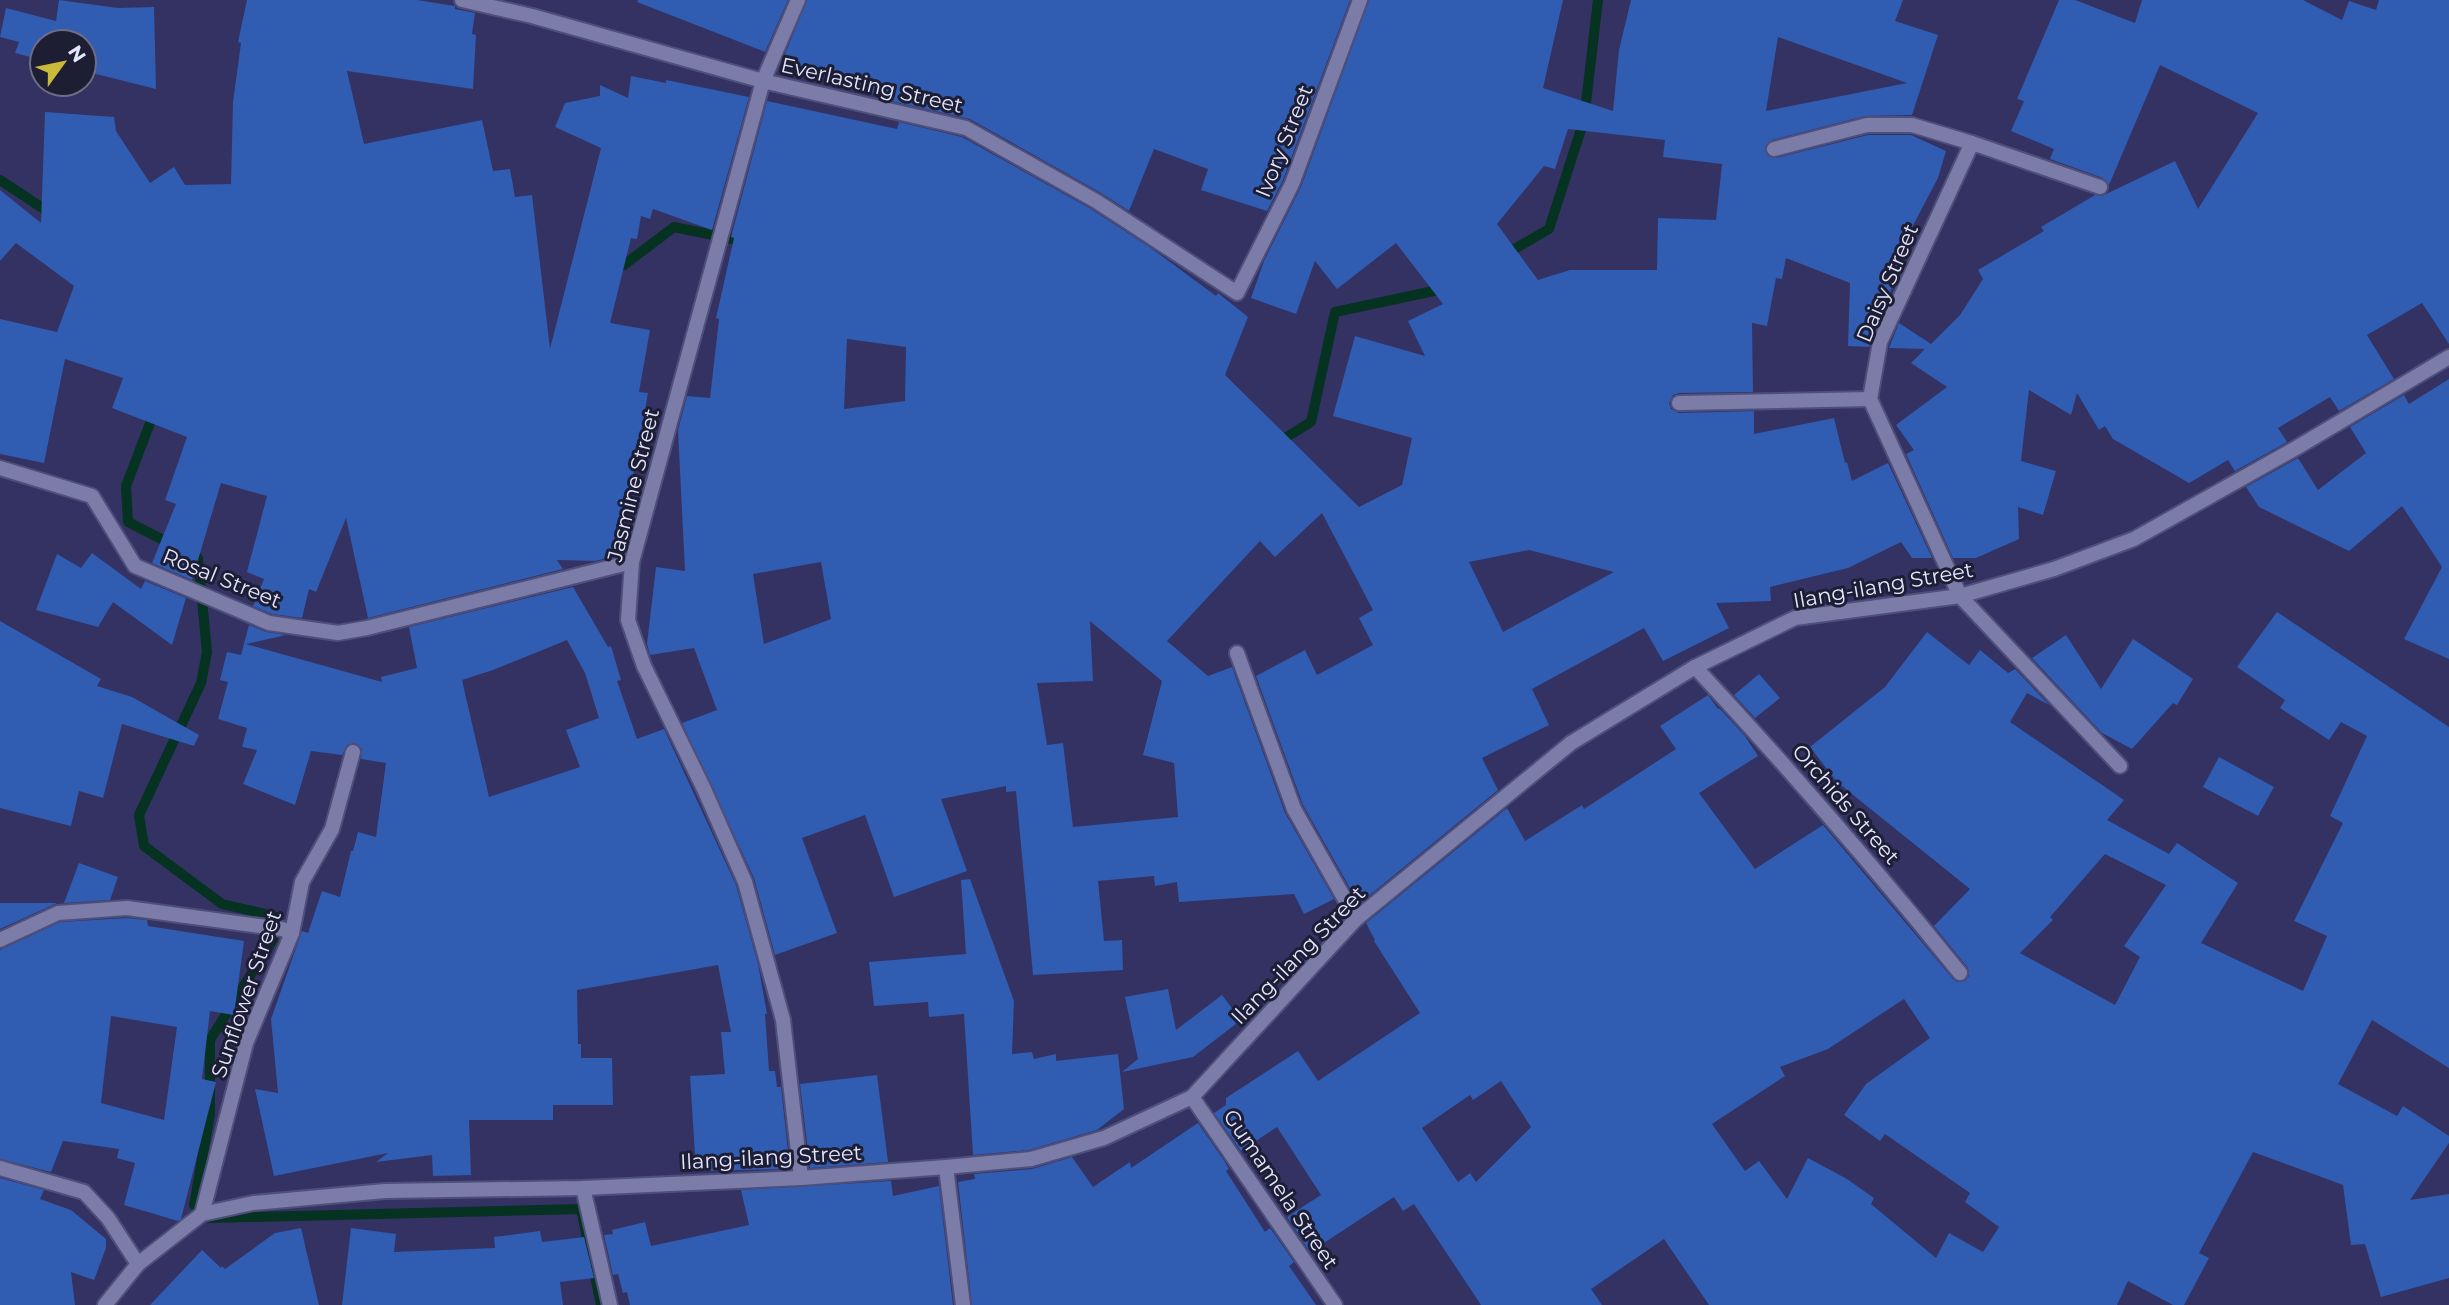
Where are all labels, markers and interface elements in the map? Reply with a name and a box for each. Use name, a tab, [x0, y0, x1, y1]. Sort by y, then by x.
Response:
north arrow	[28, 28, 98, 98]
text: N	[63, 41, 91, 67]
street label: Everlasting Street	[779, 52, 965, 118]
street label: Ivory Street	[1250, 81, 1318, 201]
street label: Daisy Street	[1851, 220, 1923, 346]
street label: Jasmine Street	[602, 406, 664, 565]
street label: Rosal Street	[159, 543, 285, 613]
street label: Ilang-ilang Street	[1791, 557, 1975, 613]
street label: Orchids Street	[1787, 739, 1905, 869]
street label: Ilang-ilang Street	[1226, 881, 1370, 1029]
street label: Sunflower Street	[206, 907, 286, 1081]
street label: Gumamela Street	[1218, 1104, 1344, 1274]
street label: Ilang-ilang Street	[679, 1140, 863, 1174]

